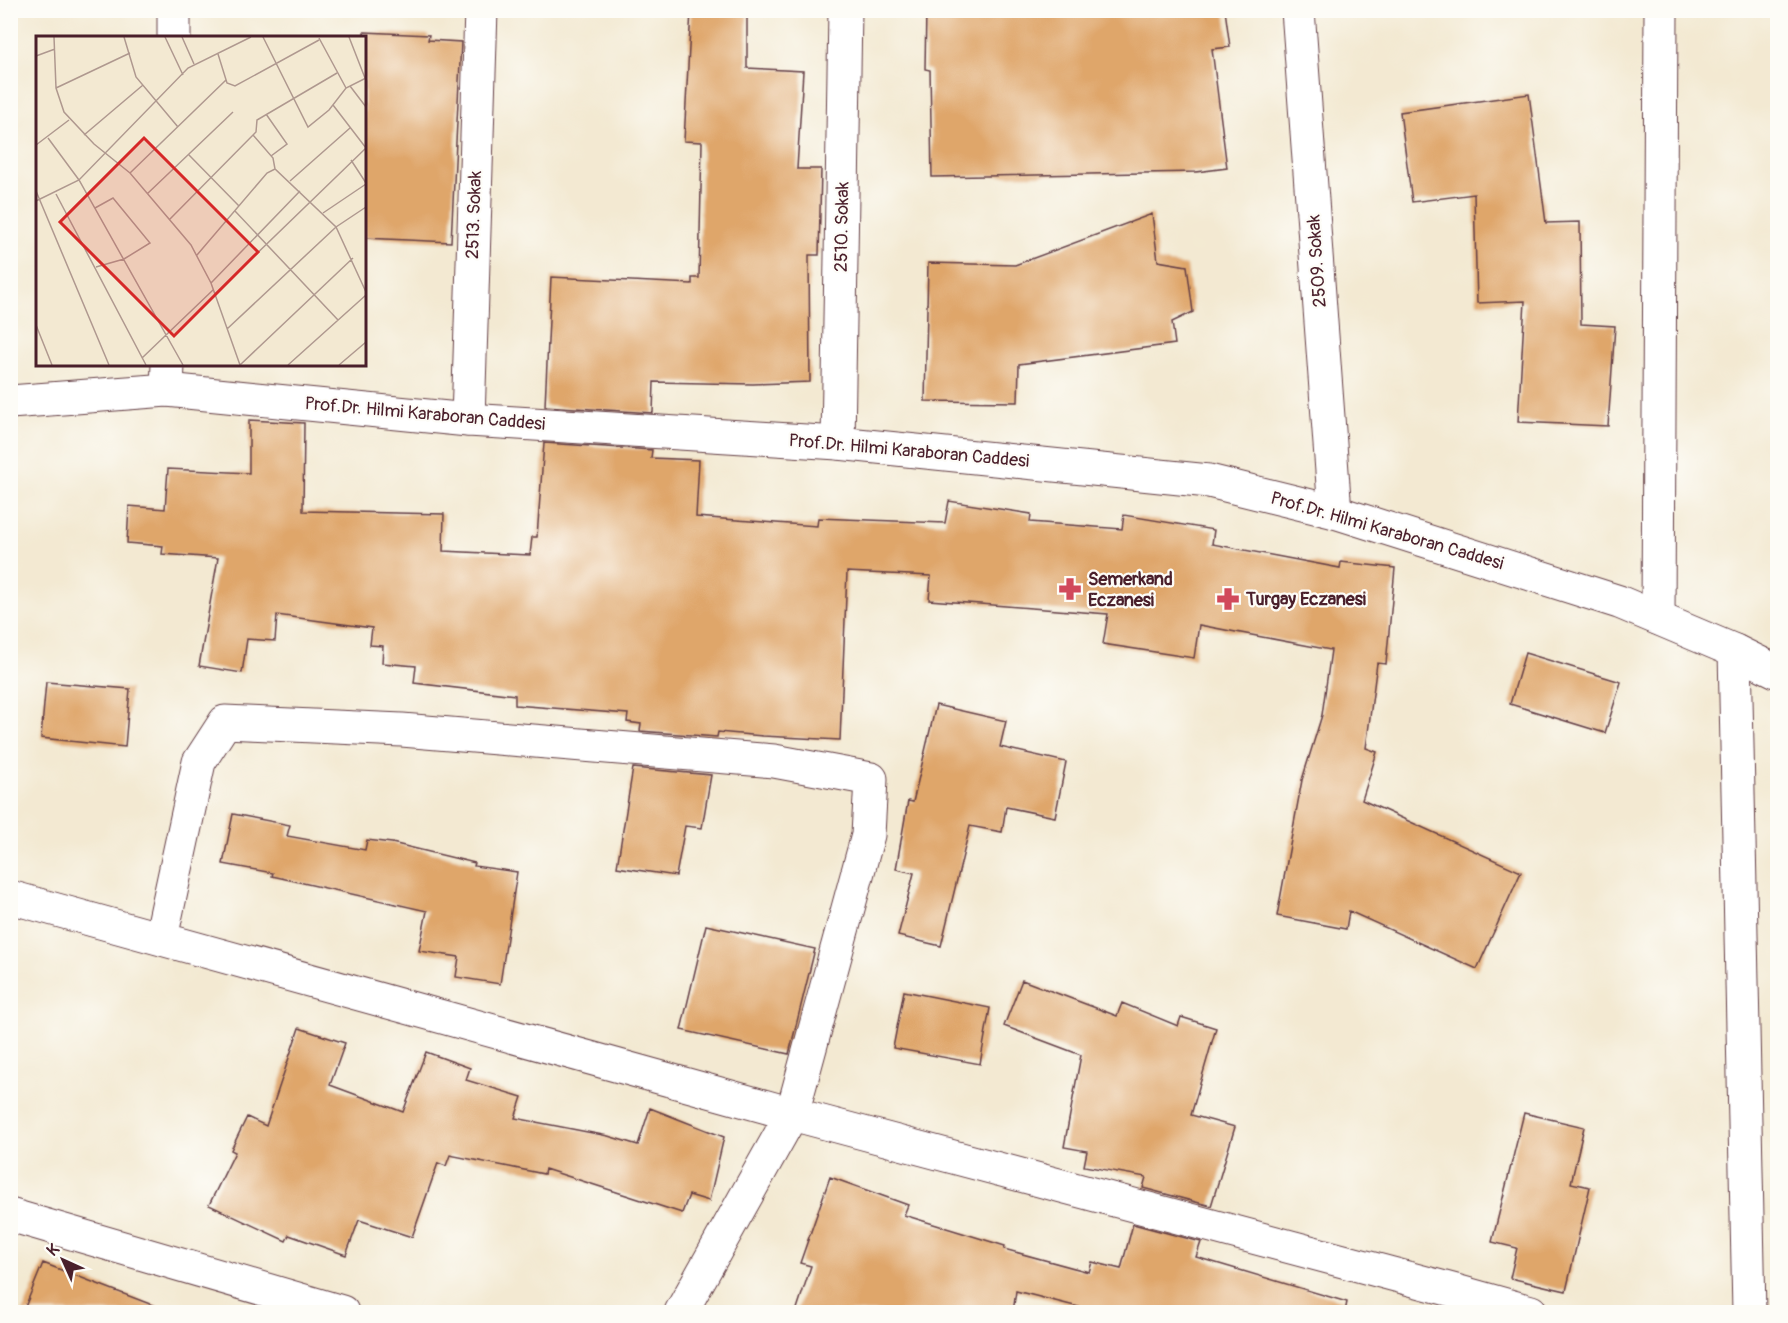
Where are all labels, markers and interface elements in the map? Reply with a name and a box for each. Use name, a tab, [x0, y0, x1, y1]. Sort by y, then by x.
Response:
inset map	[36, 36, 366, 366]
street label: 2513. Sokak	[461, 170, 487, 260]
street label: 2510. Sokak	[830, 181, 854, 272]
street label: 2509. Sokak	[1302, 213, 1332, 308]
street label: Prof.Dr. Hilmi Karaboran Caddesi	[304, 392, 546, 436]
street label: Prof.Dr. Hilmi Karaboran Caddesi	[788, 429, 1030, 473]
street label: Prof.Dr. Hilmi Karaboran Caddesi	[1268, 487, 1506, 575]
place label: Semerkand Eczanesi	[1088, 568, 1173, 612]
pharmacy icon: Semerkand Eczanesi	[1057, 576, 1083, 602]
pharmacy icon: Turgay Eczanesi	[1215, 586, 1241, 612]
place label: Turgay Eczanesi	[1245, 588, 1366, 611]
north arrow	[33, 1230, 93, 1290]
text: K	[43, 1239, 64, 1261]

